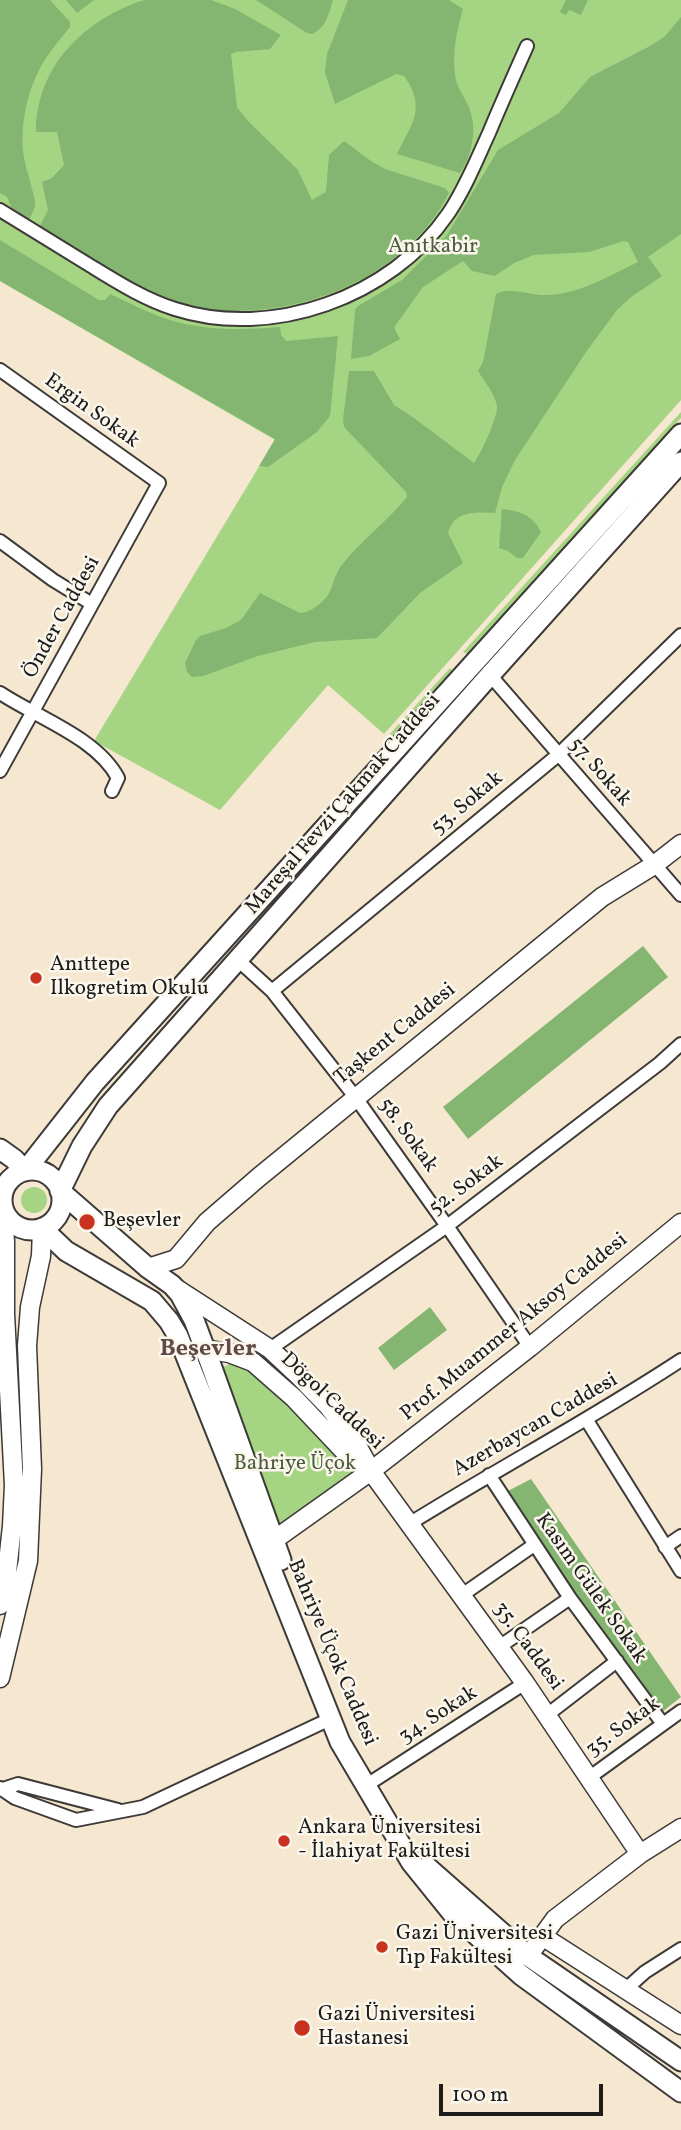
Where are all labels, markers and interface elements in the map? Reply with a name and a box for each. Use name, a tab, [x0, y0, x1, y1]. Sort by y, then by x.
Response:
park label: Anıtkabir	[388, 235, 478, 261]
street label: Ergin Sokak	[39, 369, 143, 455]
street label: Önder Caddesi	[19, 553, 107, 683]
street label: Mareşal Fevzi Çakmak Caddesi	[241, 689, 447, 921]
street label: 57. Sokak	[562, 733, 636, 813]
street label: 53. Sokak	[427, 767, 509, 841]
place label: Anıttepe Ilkogretim Okulu	[50, 953, 209, 1003]
marker: Anıttepe Ilkogretim Okulu	[28, 970, 44, 986]
street label: Taşkent Caddesi	[330, 978, 462, 1092]
street label: 58. Sokak	[372, 1094, 442, 1178]
street label: 52. Sokak	[425, 1150, 509, 1222]
place label: Beşevler	[103, 1209, 181, 1235]
marker: Beşevler	[77, 1212, 97, 1232]
street label: Prof. Muammer Aksoy Caddesi	[396, 1229, 634, 1427]
district label: Beşevler	[160, 1337, 256, 1365]
street label: Dögol Caddesi	[274, 1348, 388, 1456]
street label: Azerbaycan Caddesi	[449, 1369, 623, 1483]
park label: Bahriye Üçok	[234, 1452, 356, 1478]
street label: Kasım Gülek Sokak	[529, 1509, 651, 1669]
street label: Bahriye Üçok Caddesi	[280, 1556, 382, 1750]
street label: 35. Caddesi	[486, 1598, 568, 1696]
street label: 34. Sokak	[395, 1681, 483, 1751]
street label: 35. Sokak	[582, 1693, 666, 1763]
place label: Ankara Üniversitesi - İlahiyat Fakültesi	[298, 1816, 481, 1866]
marker: Ankara Üniversitesi - İlahiyat Fakültesi	[276, 1833, 292, 1849]
place label: Gazi Üniversitesi Tıp Fakültesi	[396, 1922, 553, 1972]
marker: Gazi Üniversitesi Tıp Fakültesi	[374, 1939, 390, 1955]
place label: Gazi Üniversitesi Hastanesi	[318, 2003, 475, 2053]
marker: Gazi Üniversitesi Hastanesi	[292, 2018, 312, 2038]
scale bar	[443, 2070, 608, 2114]
text: 100 m	[452, 2081, 509, 2110]

